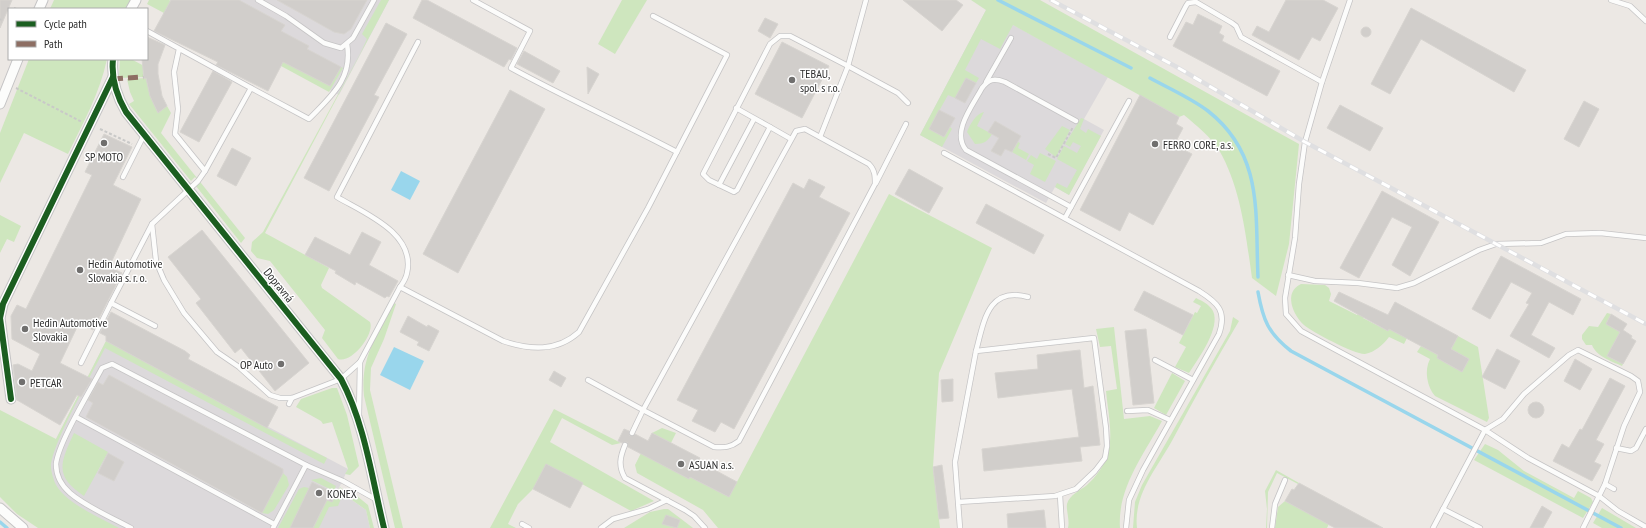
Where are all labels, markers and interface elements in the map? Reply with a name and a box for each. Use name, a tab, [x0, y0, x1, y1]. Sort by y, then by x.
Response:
legend	[8, 8, 148, 60]
text: Cycle path	[44, 16, 87, 31]
text: Path	[44, 36, 62, 51]
place label: TEBAU, spol. s r.o.	[800, 66, 840, 95]
marker: TEBAU, spol. s r.o.	[787, 75, 797, 85]
place label: FERRO CORE, a.s.	[1163, 137, 1233, 152]
marker: SP MOTO	[99, 138, 109, 148]
marker: FERRO CORE, a.s.	[1150, 139, 1160, 149]
place label: SP MOTO	[85, 149, 123, 164]
place label: Hedin Automotive Slovakia s. r. o.	[88, 256, 163, 285]
marker: Hedin Automotive Slovakia s. r. o.	[75, 265, 85, 275]
street label: Dopravná	[261, 265, 297, 305]
place label: Hedin Automotive Slovakia	[33, 315, 108, 344]
marker: Hedin Automotive Slovakia	[20, 324, 30, 334]
place label: OP Auto	[240, 357, 273, 372]
marker: OP Auto	[276, 359, 286, 369]
place label: PETCAR	[30, 375, 62, 390]
marker: PETCAR	[17, 377, 27, 387]
place label: ASUAN a.s.	[689, 457, 734, 472]
marker: ASUAN a.s.	[676, 459, 686, 469]
place label: KONEX	[327, 486, 357, 501]
marker: KONEX	[314, 488, 324, 498]

